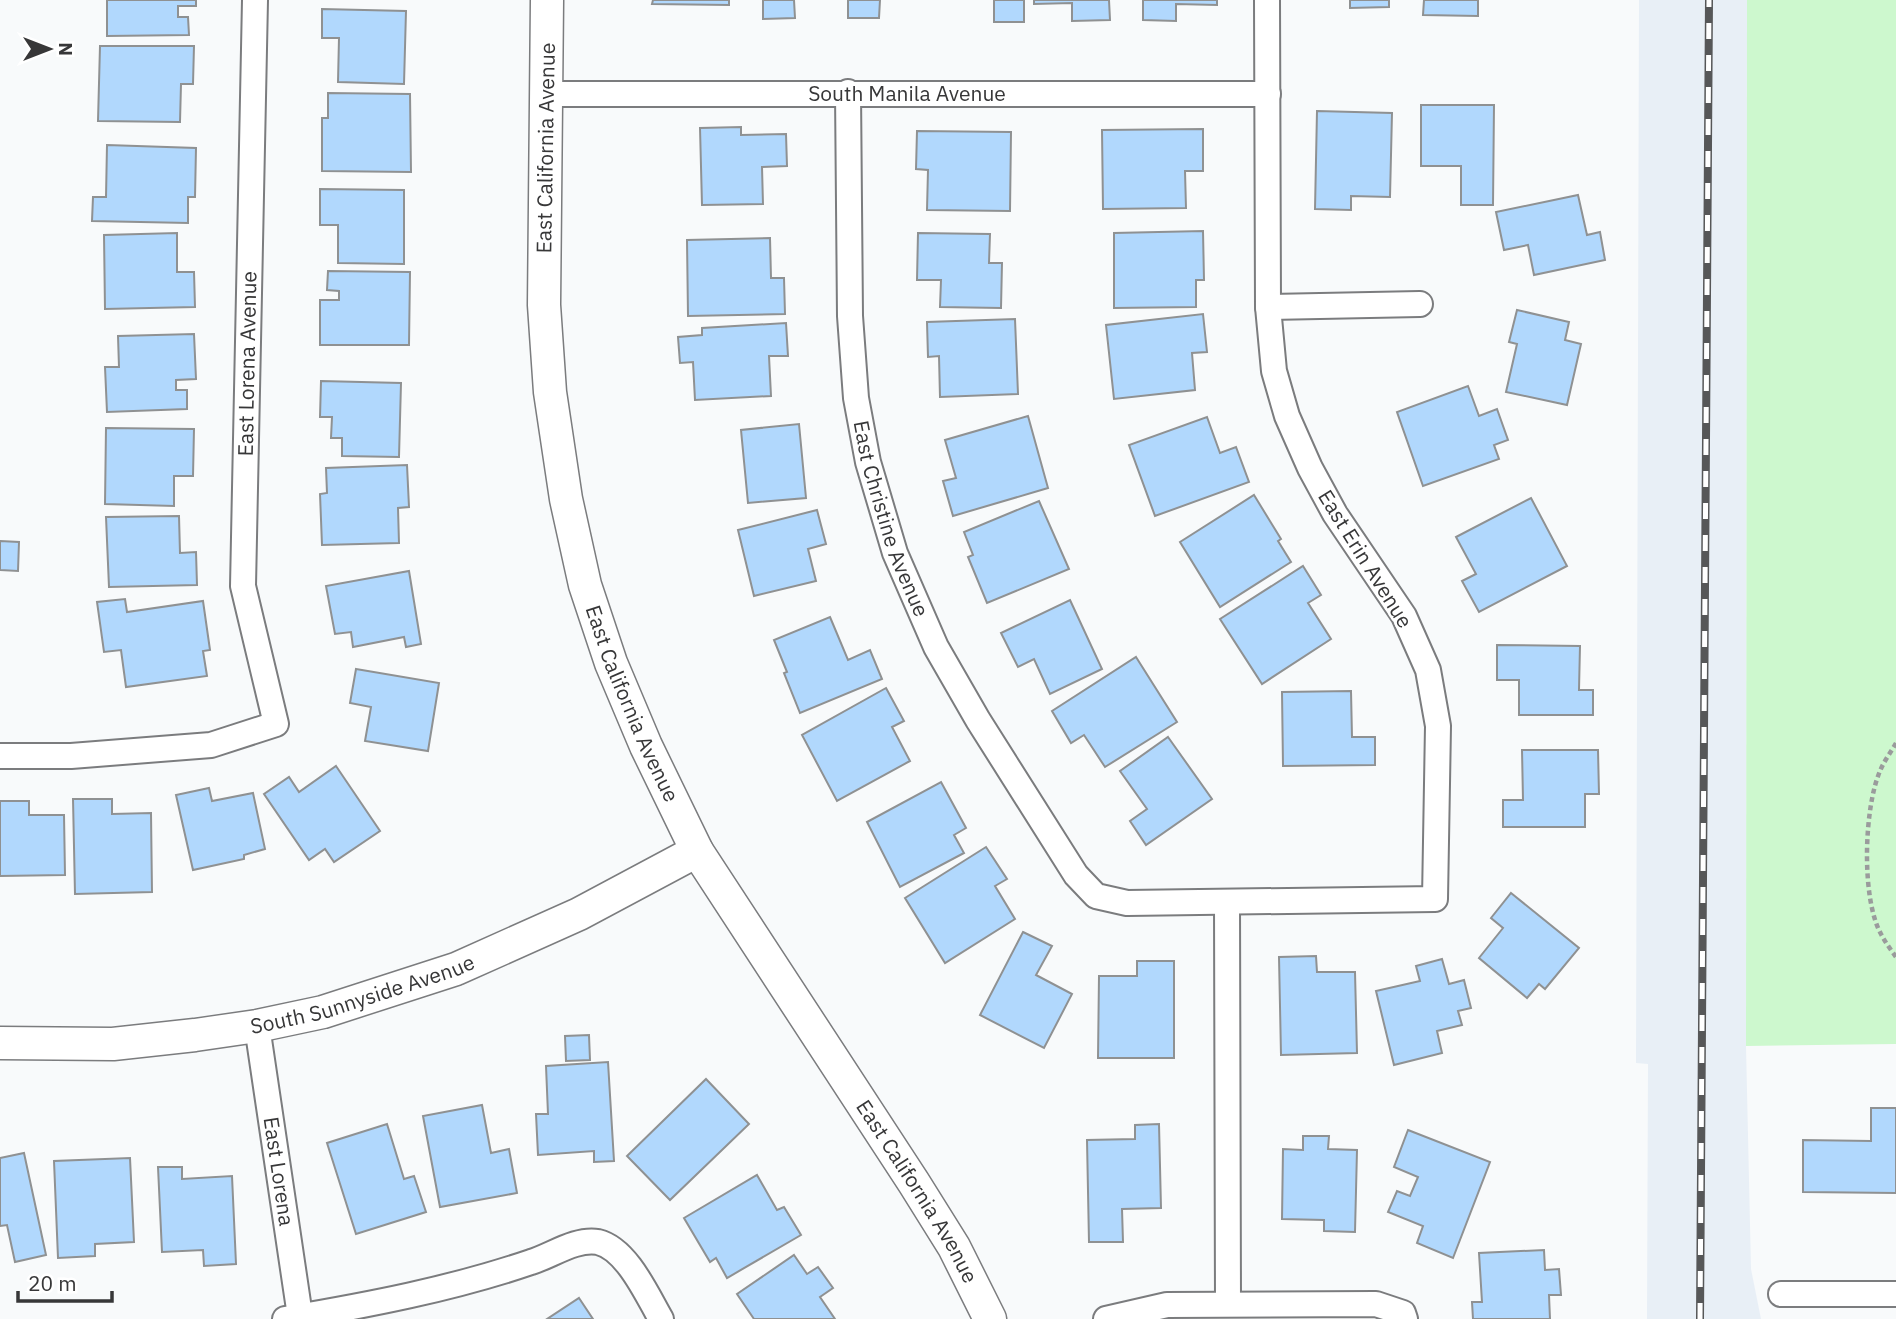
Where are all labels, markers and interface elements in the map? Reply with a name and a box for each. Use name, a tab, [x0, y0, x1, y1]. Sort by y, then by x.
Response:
north arrow	[14, 14, 84, 84]
text: N	[54, 42, 78, 56]
street label: East California Avenue	[529, 42, 561, 254]
street label: South Manila Avenue	[808, 79, 1006, 107]
street label: East Lorena Avenue	[231, 271, 262, 457]
street label: East Christine Avenue	[847, 418, 936, 621]
street label: East Erin Avenue	[1312, 484, 1420, 633]
street label: East California Avenue	[580, 601, 686, 806]
street label: South Sunnyside Avenue	[248, 948, 479, 1040]
street label: East California Avenue	[850, 1094, 985, 1288]
street label: East Lorena	[258, 1115, 301, 1228]
scale bar	[18, 1260, 112, 1304]
text: 20 m	[28, 1269, 77, 1297]

